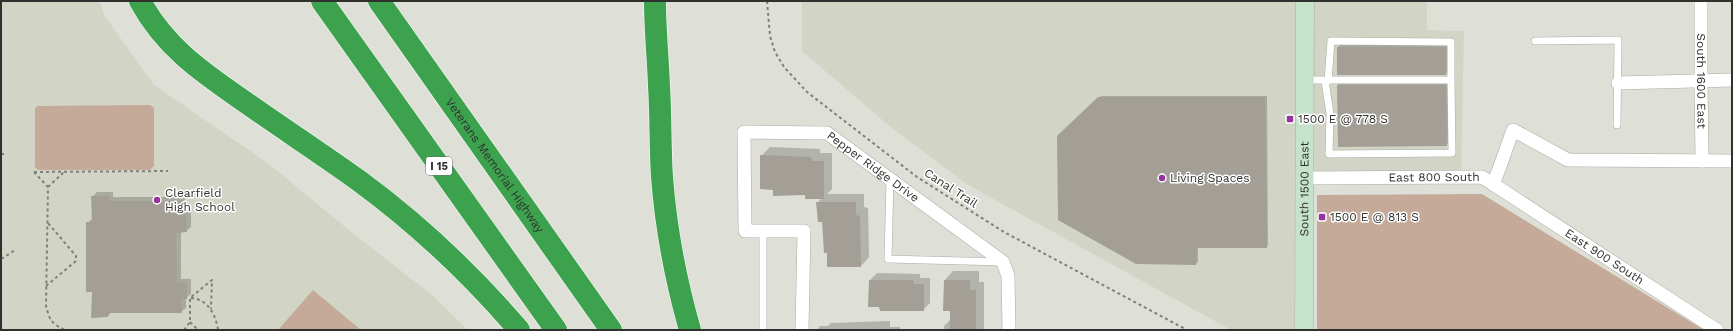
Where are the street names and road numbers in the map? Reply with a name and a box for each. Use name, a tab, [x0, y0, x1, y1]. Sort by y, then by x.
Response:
street label: South 1600 East	[1694, 33, 1709, 129]
street label: Veterans Memorial Highway	[443, 95, 548, 236]
street label: Pepper Ridge Drive	[824, 128, 922, 205]
street label: South 1500 East	[1297, 141, 1312, 237]
road number: I 15	[426, 157, 452, 175]
street label: Canal Trail	[922, 165, 981, 211]
street label: East 800 South	[1388, 170, 1480, 185]
street label: East 900 South	[1562, 226, 1646, 287]

